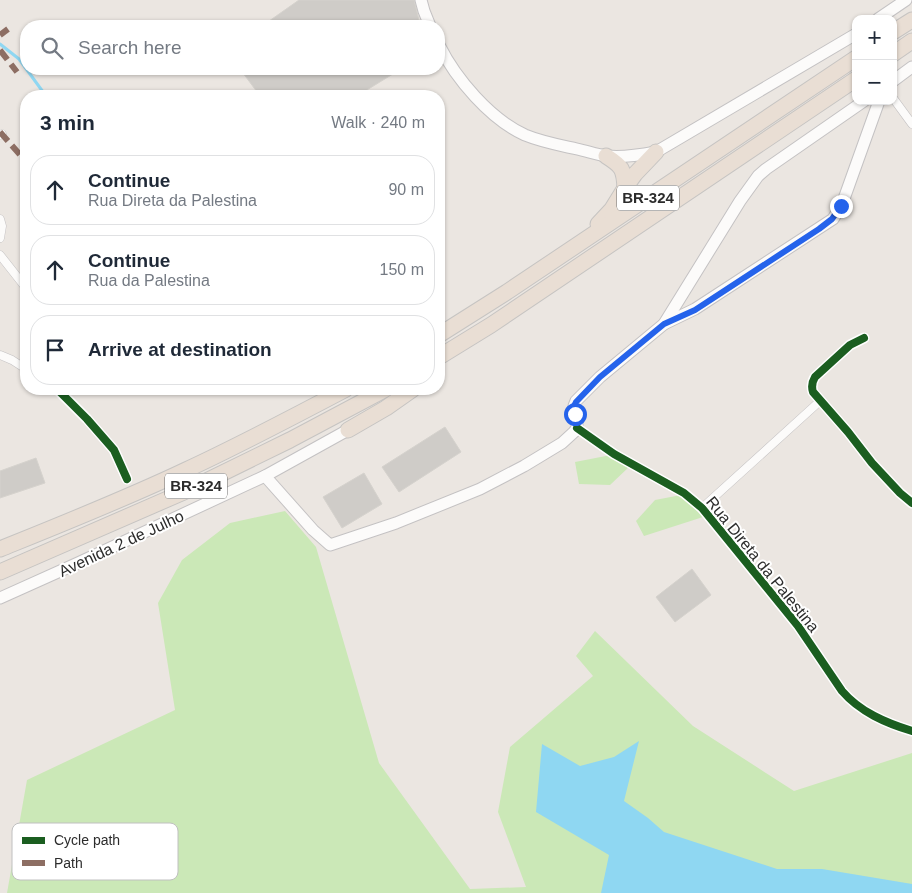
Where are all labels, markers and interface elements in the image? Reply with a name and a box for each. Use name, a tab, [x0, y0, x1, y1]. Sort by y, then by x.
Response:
map controls	[852, 15, 897, 105]
button: +	[852, 15, 897, 60]
search box	[20, 20, 445, 75]
icon: search	[38, 34, 66, 62]
text: Search here	[78, 37, 182, 58]
button: −	[852, 60, 897, 105]
text: 3 min	[40, 111, 95, 134]
text: Walk · 240 m	[331, 114, 425, 131]
text: Continue	[88, 170, 170, 191]
icon: ahead	[41, 176, 69, 204]
text: 90 m	[388, 181, 424, 198]
road number: BR-324	[617, 186, 679, 210]
text: Rua Direta da Palestina	[88, 192, 257, 209]
route end	[830, 195, 853, 218]
text: Continue	[88, 250, 170, 271]
icon: ahead	[41, 256, 69, 284]
text: 150 m	[380, 261, 424, 278]
text: Rua da Palestina	[88, 272, 210, 289]
icon: arrive	[41, 336, 69, 364]
text: Arrive at destination	[88, 339, 272, 360]
route start	[564, 403, 587, 426]
road number: BR-324	[165, 474, 227, 498]
street label: Rua Direta da Palestina	[703, 493, 822, 635]
street label: Avenida 2 de Julho	[56, 507, 186, 580]
legend	[12, 823, 178, 880]
text: Cycle path	[54, 832, 120, 848]
text: Path	[54, 855, 83, 871]

